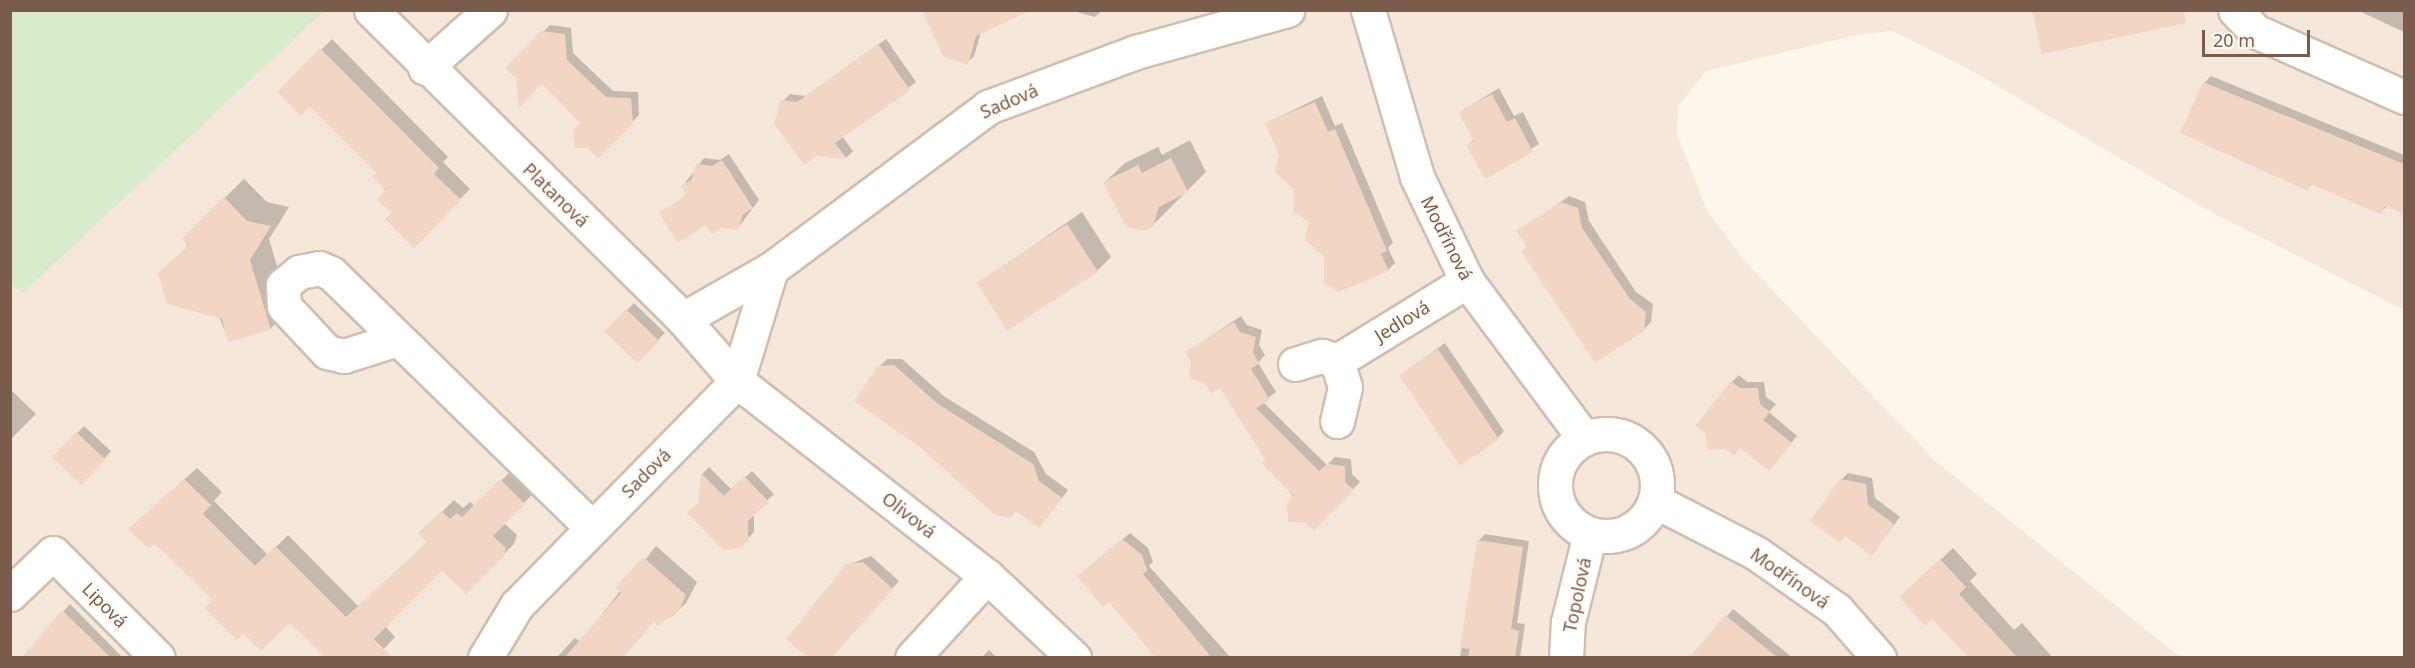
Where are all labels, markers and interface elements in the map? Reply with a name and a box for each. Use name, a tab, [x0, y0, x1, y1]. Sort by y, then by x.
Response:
scale bar	[2205, 18, 2313, 56]
text: 20 m	[2213, 28, 2255, 52]
street label: Sadová	[977, 79, 1041, 123]
street label: Platanová	[519, 158, 593, 232]
street label: Modřínová	[1417, 192, 1477, 284]
street label: Jedlová	[1371, 296, 1433, 346]
street label: Sadová	[617, 444, 675, 502]
street label: Olivová	[878, 487, 940, 543]
street label: Modřínová	[1746, 543, 1834, 613]
street label: Topolová	[1559, 556, 1595, 634]
street label: Lipová	[78, 578, 132, 632]

